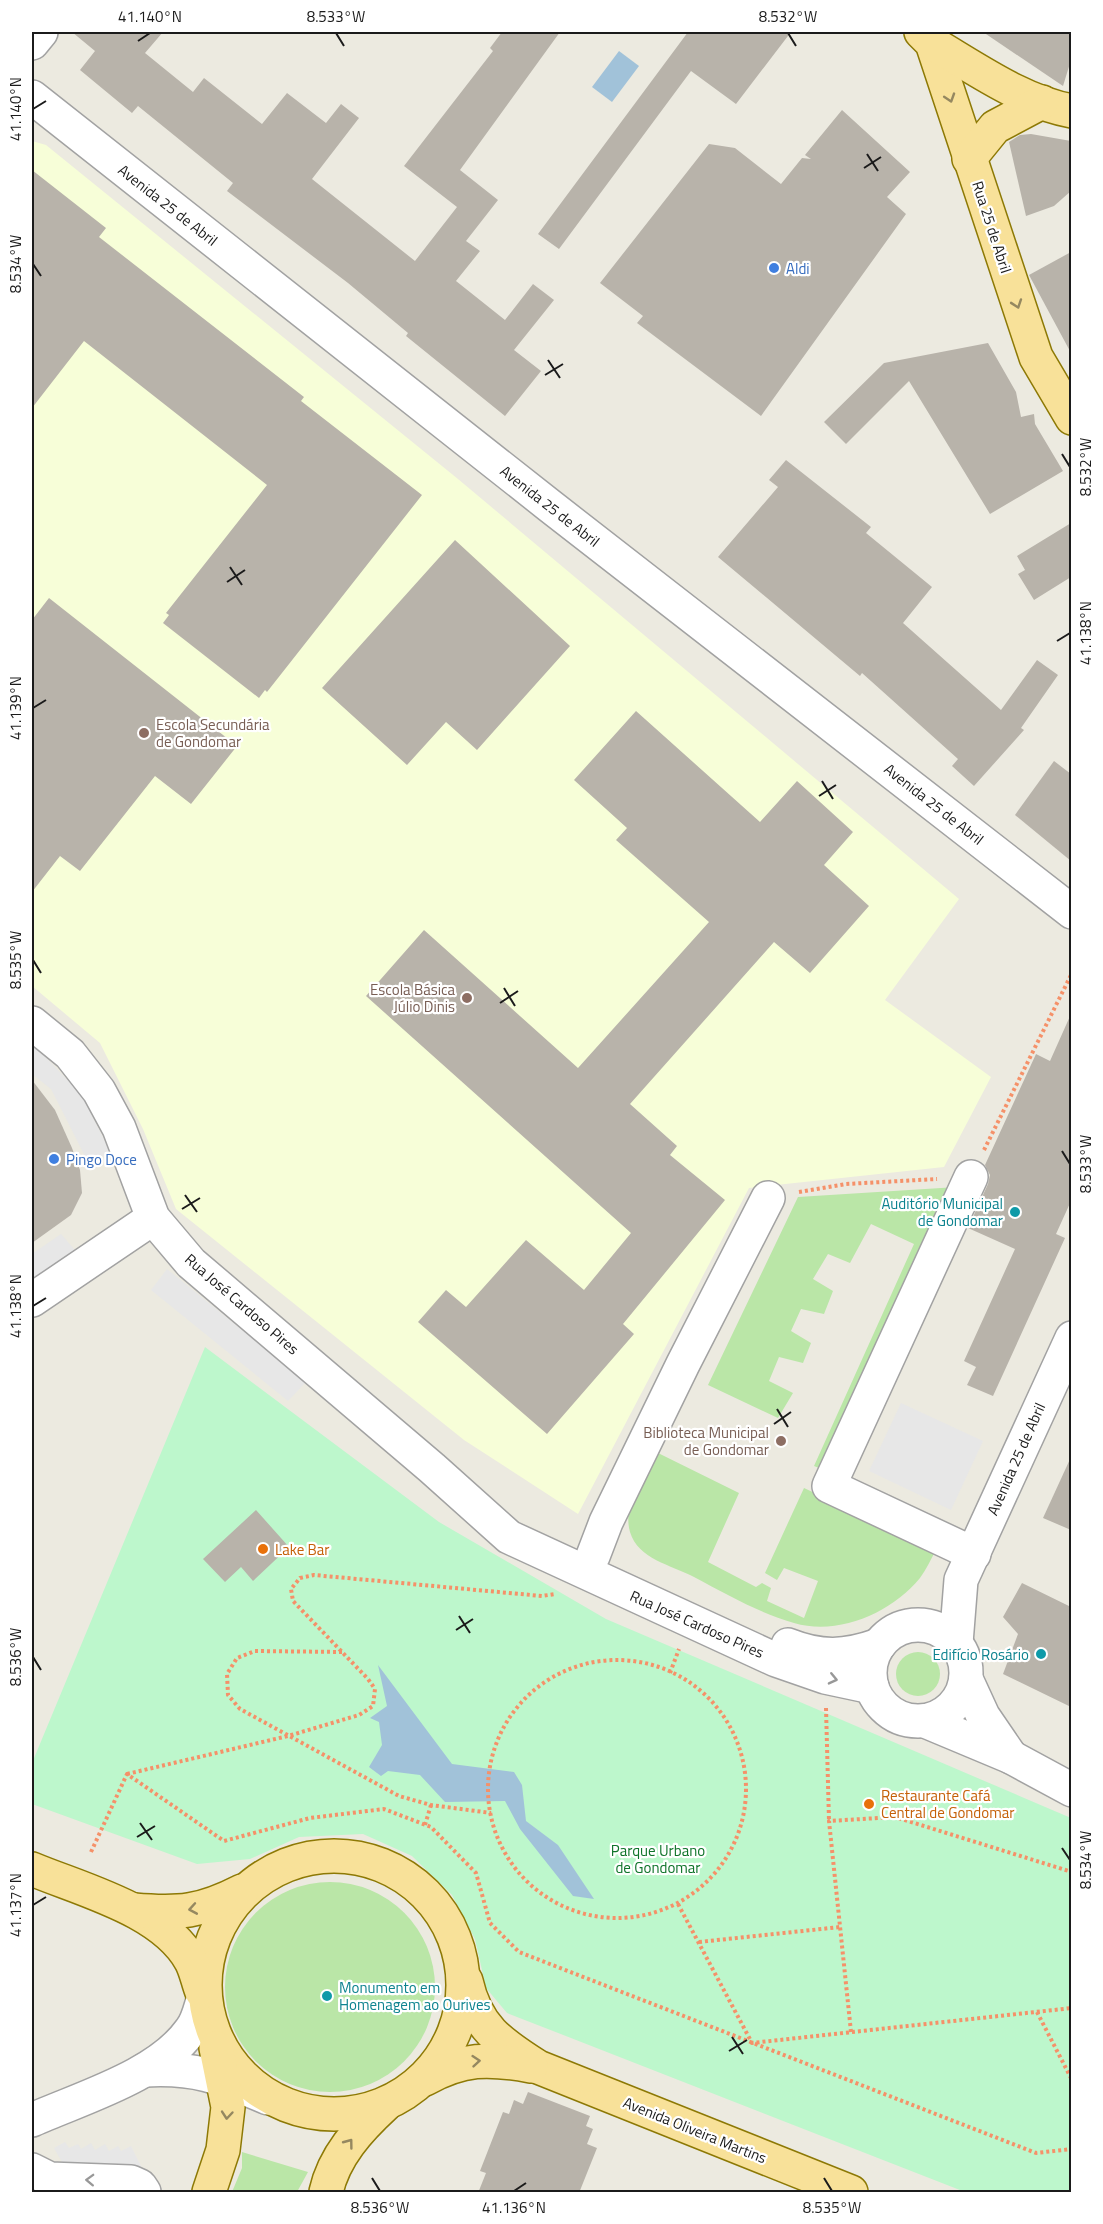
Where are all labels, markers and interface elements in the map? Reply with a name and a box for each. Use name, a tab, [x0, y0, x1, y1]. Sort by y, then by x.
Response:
text: 41.140°N	[118, 5, 182, 28]
text: 8.533°W	[307, 5, 365, 28]
text: 8.532°W	[759, 5, 817, 28]
text: 41.140°N	[4, 77, 27, 141]
one-way arrow	[943, 92, 955, 103]
street label: Avenida 25 de Abril	[113, 159, 223, 251]
street label: Rua 25 de Abril	[966, 178, 1018, 276]
text: 8.534°W	[4, 235, 27, 293]
place label: Aldi	[786, 257, 810, 280]
marker: Aldi	[767, 261, 781, 275]
one-way arrow	[1010, 298, 1023, 308]
text: 8.532°W	[1074, 438, 1097, 496]
street label: Avenida 25 de Abril	[495, 460, 605, 552]
text: 41.138°N	[1074, 601, 1097, 665]
text: 41.139°N	[4, 676, 27, 740]
place label: Escola Secundária de Gondomar	[156, 713, 270, 753]
marker: Escola Secundária de Gondomar	[137, 726, 151, 740]
street label: Avenida 25 de Abril	[879, 758, 989, 850]
text: 8.535°W	[4, 931, 27, 989]
place label: Escola Básica Júlio Dinis	[370, 978, 455, 1018]
marker: Escola Básica Júlio Dinis	[460, 991, 474, 1005]
text: 8.533°W	[1074, 1135, 1097, 1193]
place label: Pingo Doce	[66, 1148, 137, 1171]
marker: Pingo Doce	[47, 1152, 61, 1166]
place label: Auditório Municipal de Gondomar	[881, 1192, 1003, 1232]
marker: Auditório Municipal de Gondomar	[1008, 1205, 1022, 1219]
street label: Rua José Cardoso Pires	[180, 1248, 304, 1360]
text: 41.138°N	[4, 1274, 27, 1338]
street label: Avenida 25 de Abril	[981, 1399, 1051, 1519]
place label: Biblioteca Municipal de Gondomar	[643, 1421, 769, 1461]
marker: Biblioteca Municipal de Gondomar	[774, 1434, 788, 1448]
place label: Lake Bar	[275, 1538, 330, 1561]
marker: Lake Bar	[256, 1542, 270, 1556]
street label: Rua José Cardoso Pires	[626, 1584, 768, 1664]
text: 8.536°W	[4, 1628, 27, 1686]
place label: Edifício Rosário	[932, 1643, 1029, 1666]
marker: Edifício Rosário	[1034, 1647, 1048, 1661]
one-way arrow	[828, 1671, 838, 1684]
place label: Restaurante Cafá Central de Gondomar	[881, 1784, 1014, 1824]
marker: Restaurante Cafá Central de Gondomar	[862, 1797, 876, 1811]
text: 8.534°W	[1074, 1831, 1097, 1889]
park label: Parque Urbano de Gondomar	[611, 1839, 705, 1879]
text: 41.137°N	[4, 1873, 27, 1937]
one-way arrow	[188, 1902, 198, 1915]
place label: Monumento em Homenagem ao Ourives	[339, 1976, 491, 2016]
marker: Monumento em Homenagem ao Ourives	[320, 1989, 334, 2003]
one-way arrow	[471, 2055, 480, 2068]
street label: Avenida Oliveira Martins	[620, 2091, 770, 2169]
one-way arrow	[221, 2111, 234, 2120]
one-way arrow	[342, 2139, 353, 2150]
one-way arrow	[85, 2174, 94, 2187]
text: 8.536°W	[351, 2196, 409, 2219]
text: 41.136°N	[482, 2196, 546, 2219]
text: 8.535°W	[803, 2196, 861, 2219]

